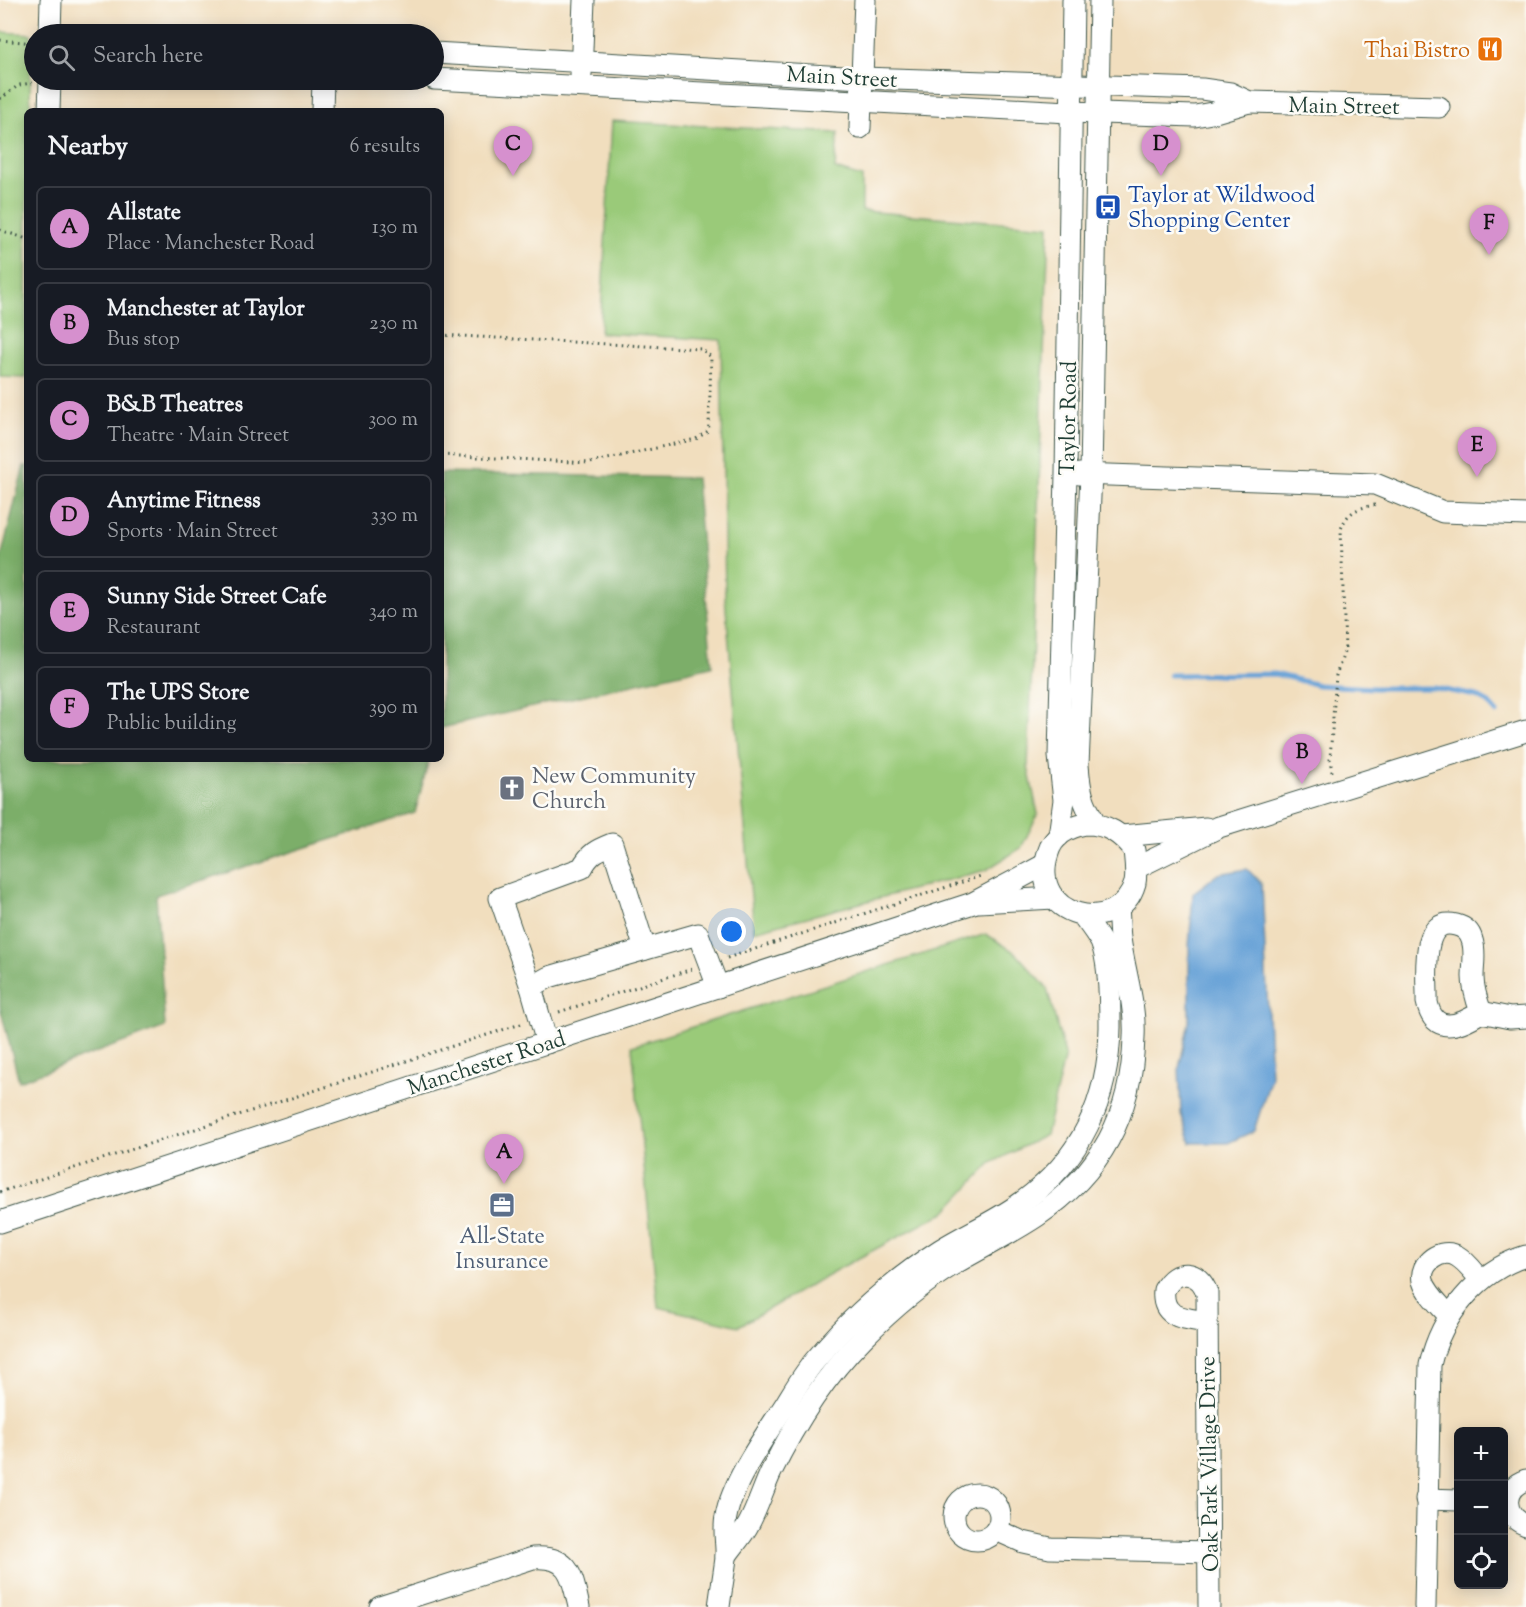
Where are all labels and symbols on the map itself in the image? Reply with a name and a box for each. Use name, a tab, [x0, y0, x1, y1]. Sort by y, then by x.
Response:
restaurant icon: Thai Bistro	[1475, 34, 1505, 64]
place label: Thai Bistro	[1364, 36, 1470, 68]
street label: Main Street	[786, 60, 899, 98]
street label: Main Street	[1288, 91, 1400, 125]
pin: C	[494, 126, 532, 176]
pin: D	[1142, 126, 1180, 176]
place label: Taylor at Wildwood Shopping Center	[1128, 181, 1315, 238]
bus stop icon: Taylor at Wildwood Shopping Center	[1093, 192, 1123, 222]
pin: F	[1470, 206, 1508, 255]
street label: Taylor Road	[1053, 361, 1087, 476]
pin: E	[1458, 428, 1496, 477]
pin: B	[1282, 734, 1322, 784]
place label: New Community Church	[532, 762, 696, 819]
church icon: New Community Church	[497, 773, 527, 803]
your location	[717, 917, 746, 946]
street label: Manchester Road	[404, 1024, 570, 1106]
pin: A	[484, 1134, 524, 1184]
office icon: All-State Insurance	[487, 1190, 517, 1220]
place label: All-State Insurance	[456, 1222, 548, 1279]
street label: Oak Park Village Drive	[1193, 1356, 1229, 1572]

